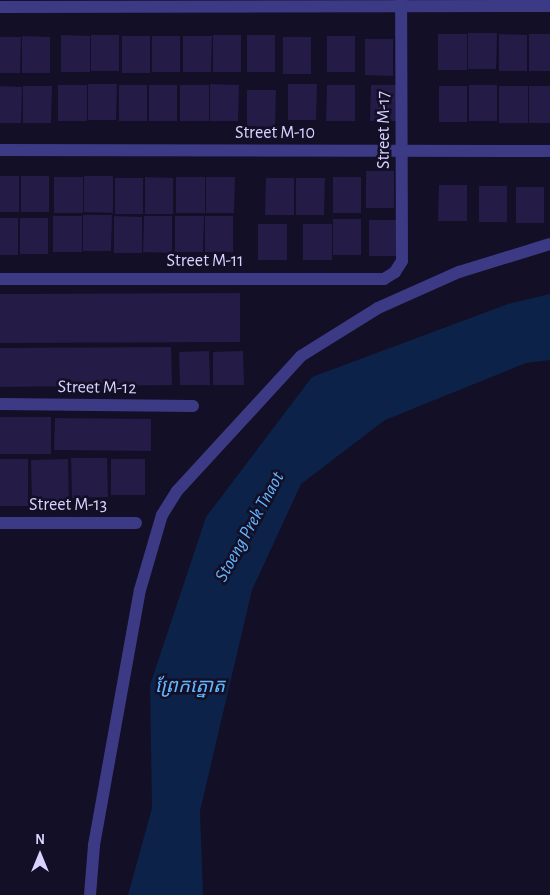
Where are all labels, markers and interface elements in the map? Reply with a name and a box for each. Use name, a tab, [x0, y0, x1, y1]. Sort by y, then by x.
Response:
street label: Street M-17	[373, 91, 395, 169]
street label: Street M-10	[235, 122, 315, 144]
street label: Street M-11	[167, 250, 243, 272]
street label: Street M-12	[57, 377, 137, 399]
water label: Stoeng Prek Tnaot	[210, 468, 290, 586]
street label: Street M-13	[29, 494, 107, 516]
water label: ព្រែកត្នោត	[155, 676, 225, 698]
north arrow	[15, 830, 65, 880]
text: N	[35, 833, 45, 847]

